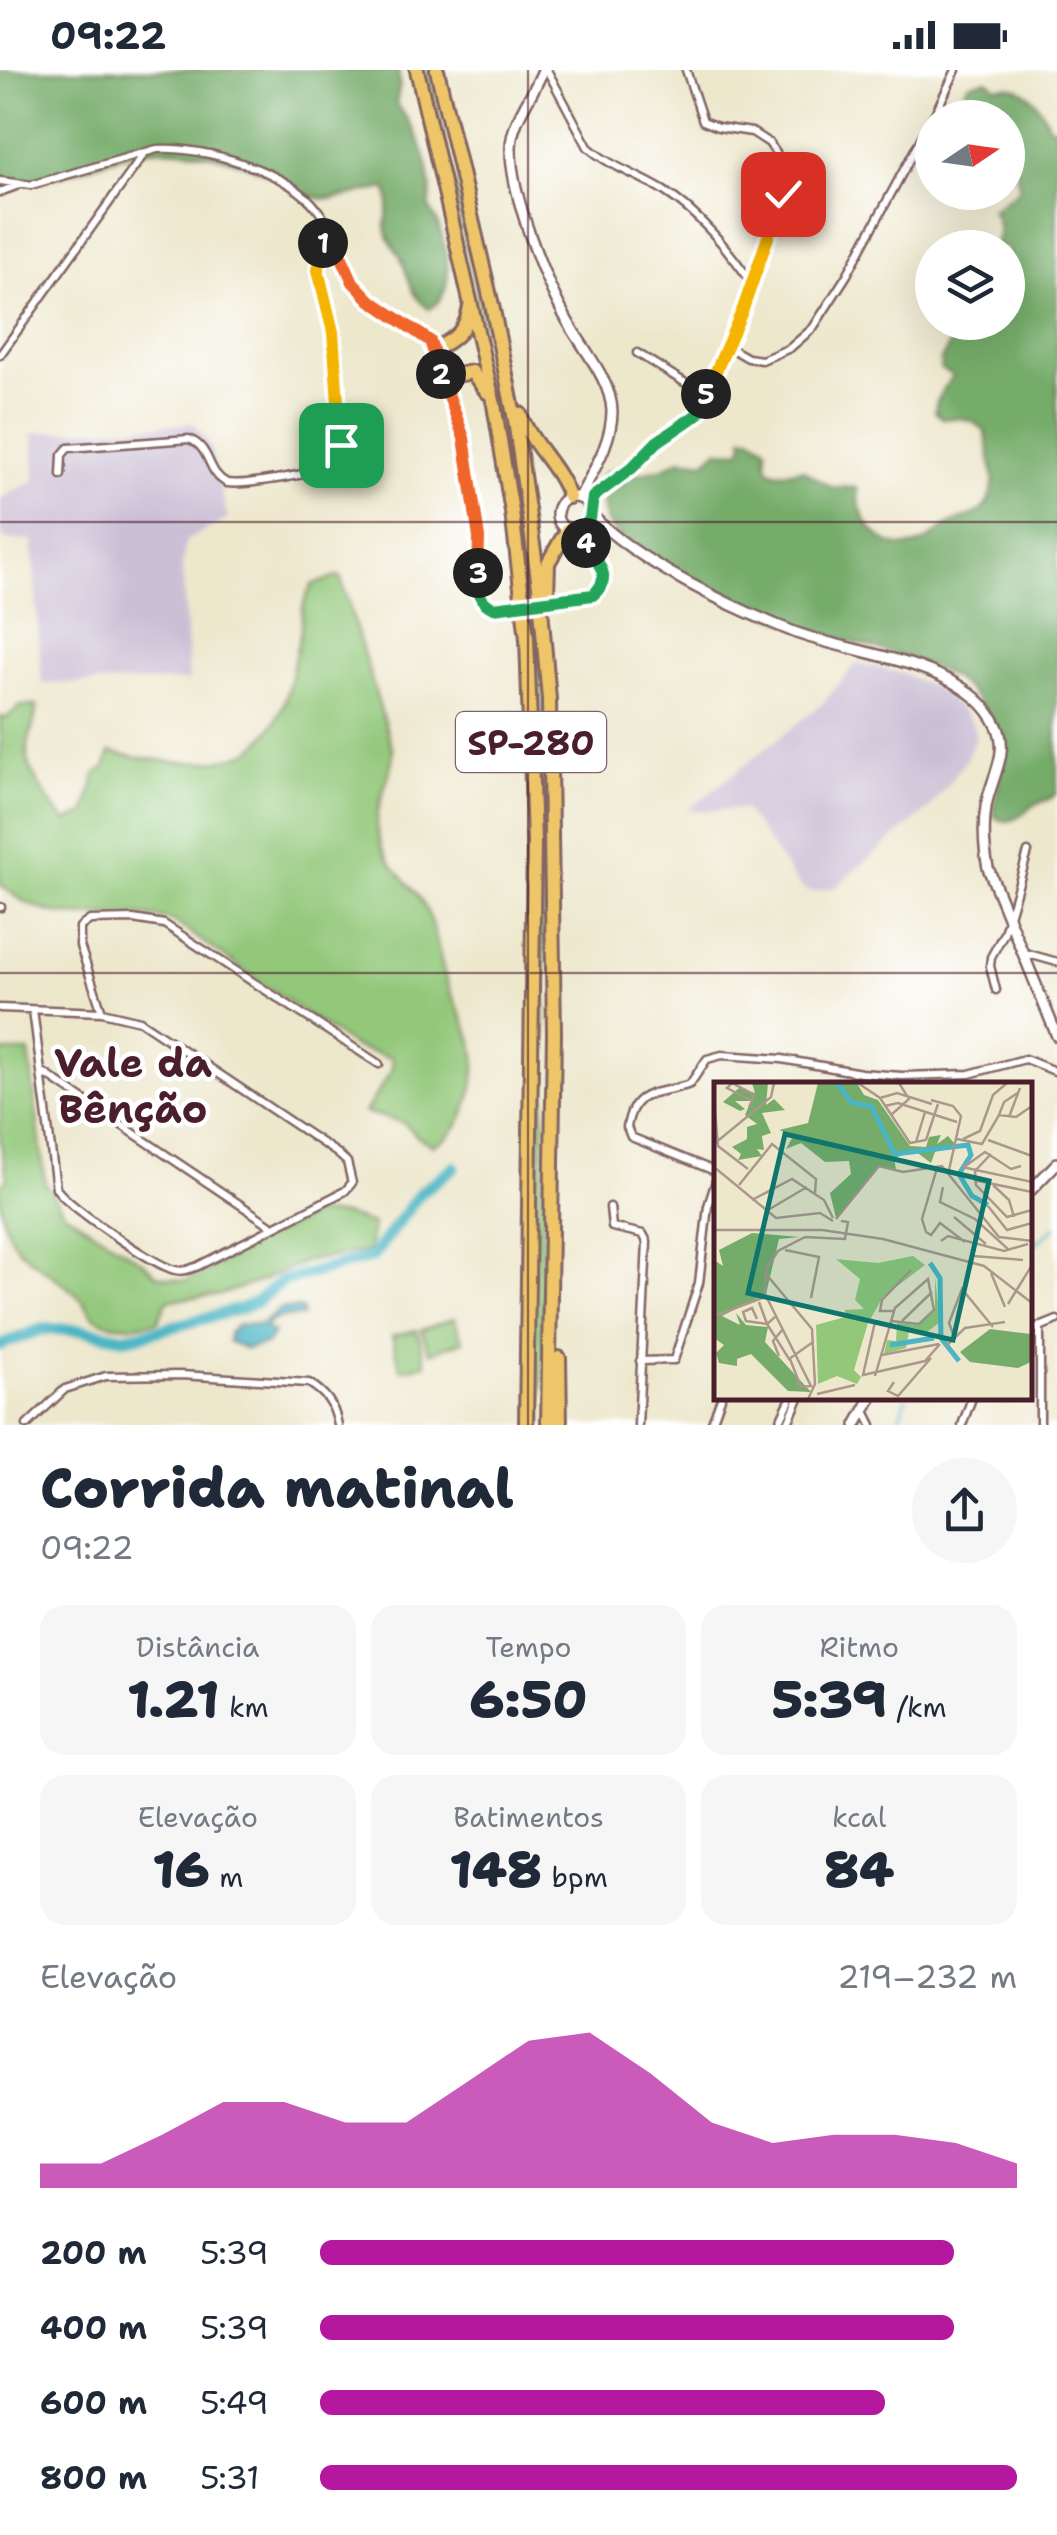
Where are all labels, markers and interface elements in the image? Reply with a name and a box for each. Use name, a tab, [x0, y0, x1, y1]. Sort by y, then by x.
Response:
text: 09:22	[50, 10, 166, 61]
north arrow	[915, 100, 1025, 210]
map controls	[915, 100, 1025, 340]
pin	[741, 152, 826, 237]
icon: check	[756, 167, 811, 222]
pin: 1	[298, 218, 348, 268]
text: 1	[317, 224, 329, 262]
button: layers	[915, 230, 1025, 340]
pin: 2	[416, 349, 466, 399]
text: 2	[431, 355, 451, 393]
pin: 5	[681, 369, 731, 419]
text: 5	[697, 375, 715, 413]
pin	[299, 403, 384, 488]
icon: arrive	[314, 418, 369, 473]
pin: 4	[561, 518, 611, 568]
text: 4	[576, 524, 596, 562]
pin: 3	[453, 548, 503, 598]
text: 3	[468, 554, 488, 592]
road number: SP-280	[456, 712, 606, 772]
district label: Vale da Bênção	[54, 1036, 212, 1136]
inset map	[714, 1082, 1032, 1400]
text: Corrida matinal	[40, 1451, 514, 1525]
button: share	[912, 1458, 1017, 1563]
text: 09:22	[40, 1526, 134, 1569]
text: Distância	[136, 1628, 260, 1666]
text: Tempo	[485, 1628, 572, 1666]
text: Ritmo	[819, 1628, 899, 1666]
text: 1.21	[127, 1666, 219, 1733]
text: 6:50	[470, 1666, 587, 1733]
text: 5:39	[772, 1666, 887, 1733]
text: km	[219, 1688, 269, 1726]
text: /km	[887, 1688, 947, 1726]
text: Elevação	[138, 1798, 258, 1836]
text: Batimentos	[453, 1798, 604, 1836]
text: kcal	[832, 1798, 886, 1836]
text: 16	[152, 1836, 210, 1903]
text: 148	[449, 1836, 542, 1903]
text: 84	[824, 1836, 894, 1903]
text: m	[210, 1858, 243, 1896]
text: bpm	[542, 1858, 608, 1896]
text: Elevação	[40, 1955, 177, 1998]
text: 219–232 m	[837, 1955, 1017, 1998]
text: 200 m	[40, 2231, 147, 2274]
text: 5:39	[200, 2231, 269, 2274]
text: 400 m	[40, 2306, 147, 2349]
text: 5:39	[200, 2306, 269, 2349]
text: 600 m	[40, 2381, 147, 2424]
text: 5:49	[200, 2381, 269, 2424]
text: 800 m	[40, 2456, 147, 2499]
text: 5:31	[200, 2456, 260, 2499]

